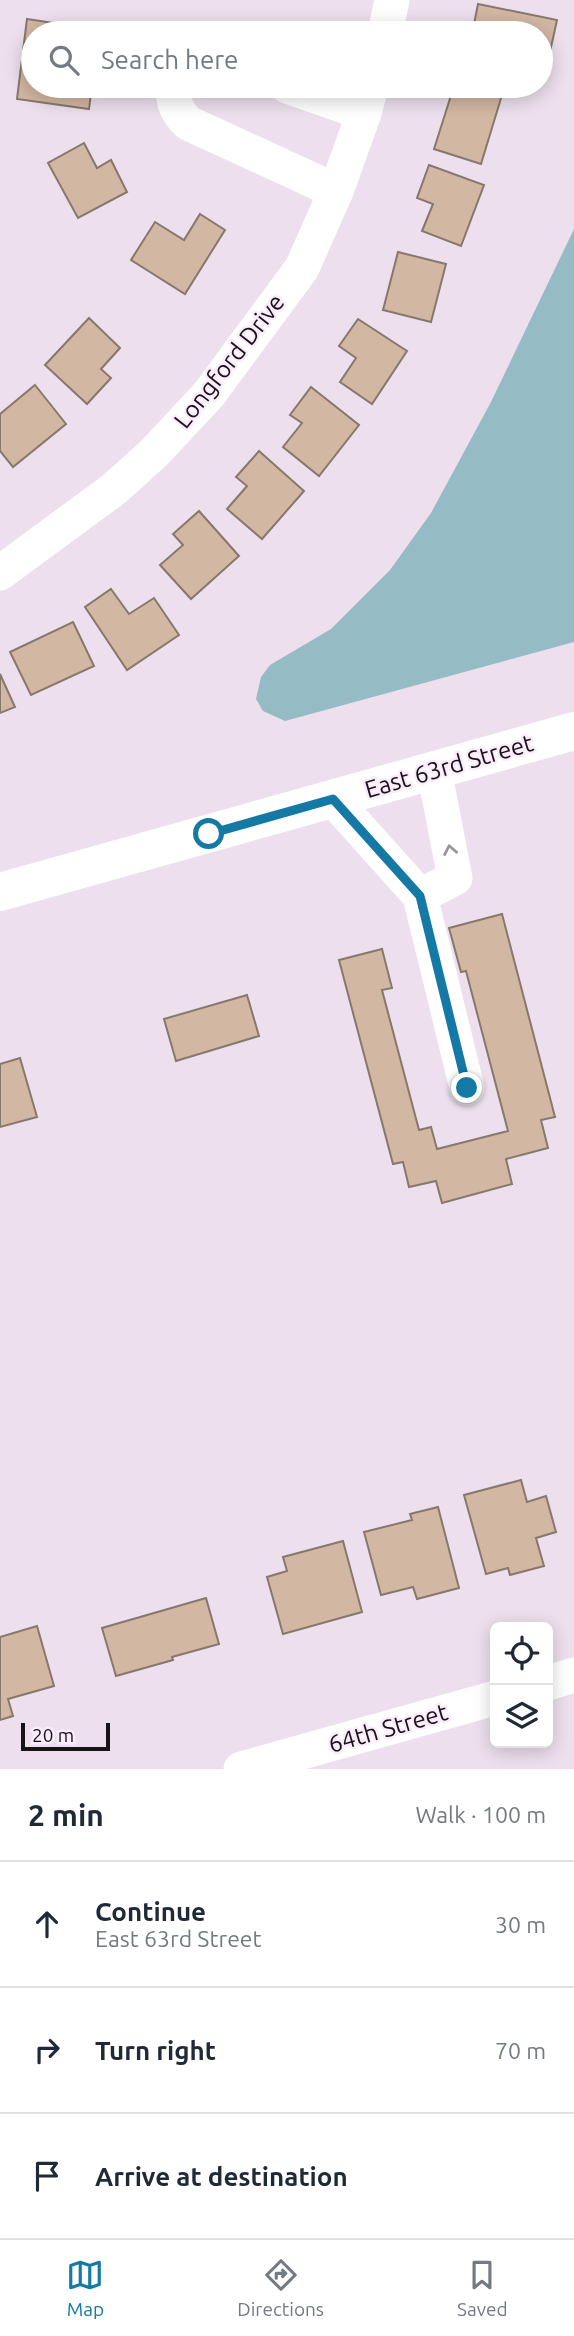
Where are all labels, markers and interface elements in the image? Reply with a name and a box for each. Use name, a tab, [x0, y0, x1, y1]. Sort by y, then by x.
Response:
search box	[21, 21, 553, 98]
icon: search	[45, 41, 83, 79]
text: Search here	[101, 45, 238, 74]
street label: Longford Drive	[168, 289, 290, 433]
street label: East 63rd Street	[362, 729, 537, 803]
route start	[193, 818, 224, 849]
one-way arrow	[443, 844, 458, 856]
route end	[451, 1072, 482, 1103]
map controls	[490, 1622, 553, 1748]
button: locate	[490, 1622, 553, 1685]
button: layers	[490, 1685, 553, 1748]
street label: 64th Street	[325, 1698, 451, 1758]
scale bar	[21, 1720, 110, 1752]
text: 20 m	[32, 1724, 74, 1746]
text: 2 min	[28, 1798, 104, 1832]
text: Walk · 100 m	[415, 1802, 546, 1827]
text: Continue	[95, 1897, 206, 1926]
icon: ahead	[28, 1905, 66, 1943]
text: 30 m	[495, 1912, 546, 1937]
text: East 63rd Street	[95, 1926, 262, 1951]
icon: right	[28, 2031, 66, 2069]
text: Turn right	[95, 2036, 216, 2065]
text: 70 m	[495, 2038, 546, 2063]
icon: arrive	[28, 2157, 66, 2195]
text: Arrive at destination	[95, 2162, 348, 2191]
tab: Map	[66, 2256, 104, 2320]
tab: Directions	[237, 2256, 324, 2320]
tab: Saved	[457, 2256, 508, 2320]

